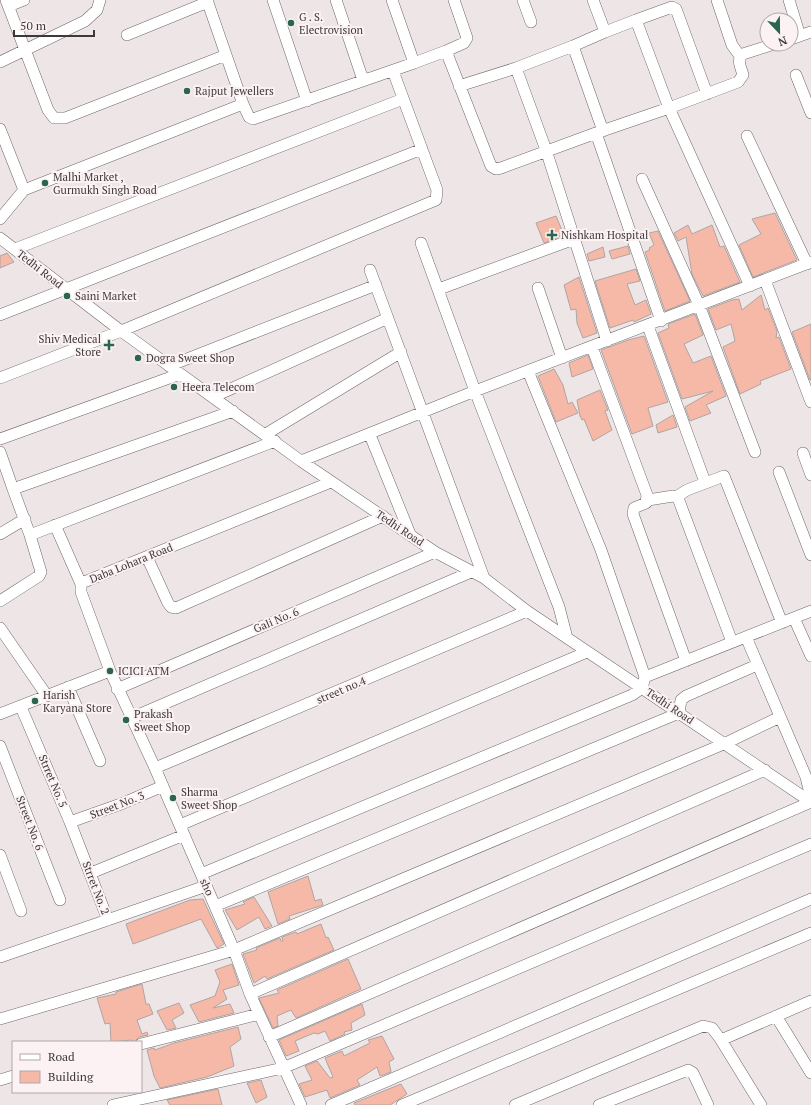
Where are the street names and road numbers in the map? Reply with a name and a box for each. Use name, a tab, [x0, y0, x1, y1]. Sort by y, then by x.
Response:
street label: Tedhi Road	[14, 247, 66, 291]
street label: Tedhi Road	[373, 507, 427, 549]
street label: Daba Lohara Road	[87, 540, 175, 586]
street label: Gali No. 6	[251, 604, 301, 636]
street label: street no.4	[314, 673, 368, 707]
street label: Tedhi Road	[643, 685, 697, 727]
street label: Strret No. 5	[36, 752, 70, 810]
street label: Street No. 3	[88, 788, 146, 822]
street label: Street No. 6	[13, 794, 47, 852]
street label: Strret No. 2	[79, 859, 113, 917]
street label: sho	[197, 876, 217, 898]

